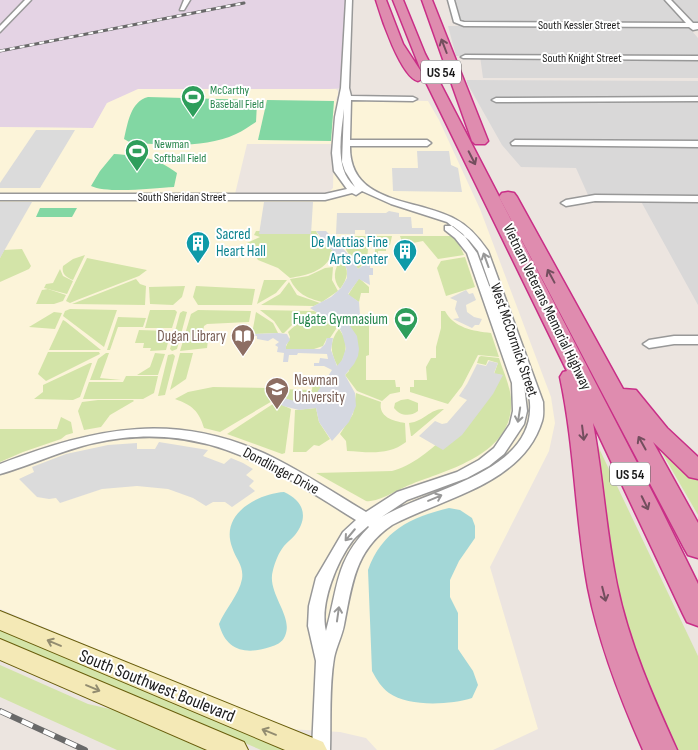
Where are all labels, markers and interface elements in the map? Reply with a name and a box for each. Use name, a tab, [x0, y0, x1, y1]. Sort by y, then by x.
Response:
street label: South Kessler Street	[538, 18, 620, 33]
one-way arrow	[439, 39, 448, 55]
street label: South Knight Street	[542, 51, 622, 66]
road number: US 54	[421, 61, 461, 84]
place label: McCarthy Baseball Field	[210, 83, 264, 112]
sports icon: McCarthy Baseball Field	[180, 84, 206, 118]
place label: Newman Softball Field	[154, 137, 206, 166]
sports icon: Newman Softball Field	[124, 138, 150, 172]
one-way arrow	[467, 151, 477, 166]
street label: South Sheridan Street	[138, 190, 227, 205]
street label: Vietnam Veterans Memorial Highway	[498, 221, 596, 393]
place label: Sacred Heart Hall	[216, 225, 266, 261]
building icon: Sacred Heart Hall	[185, 230, 211, 264]
place label: De Mattias Fine Arts Center	[311, 233, 389, 269]
building icon: De Mattias Fine Arts Center	[392, 238, 418, 272]
one-way arrow	[481, 252, 490, 268]
one-way arrow	[546, 269, 556, 284]
street label: West McCormick Street	[486, 281, 542, 400]
sports icon: Fugate Gymnasium	[393, 306, 419, 340]
place label: Fugate Gymnasium	[293, 310, 388, 329]
library icon: Dugan Library	[230, 323, 256, 357]
place label: Dugan Library	[157, 327, 226, 346]
place label: Newman University	[294, 371, 345, 407]
school or university icon: Newman University	[264, 376, 290, 410]
one-way arrow	[514, 407, 524, 423]
one-way arrow	[578, 425, 588, 441]
one-way arrow	[636, 436, 646, 451]
street label: Dondlinger Drive	[240, 443, 322, 499]
road number: US 54	[610, 462, 650, 486]
one-way arrow	[427, 492, 442, 502]
one-way arrow	[640, 496, 650, 511]
one-way arrow	[345, 528, 356, 541]
one-way arrow	[600, 586, 609, 602]
one-way arrow	[333, 606, 343, 622]
one-way arrow	[47, 637, 62, 647]
street label: South Southwest Boulevard	[76, 645, 238, 727]
one-way arrow	[85, 684, 100, 694]
one-way arrow	[262, 726, 277, 736]

